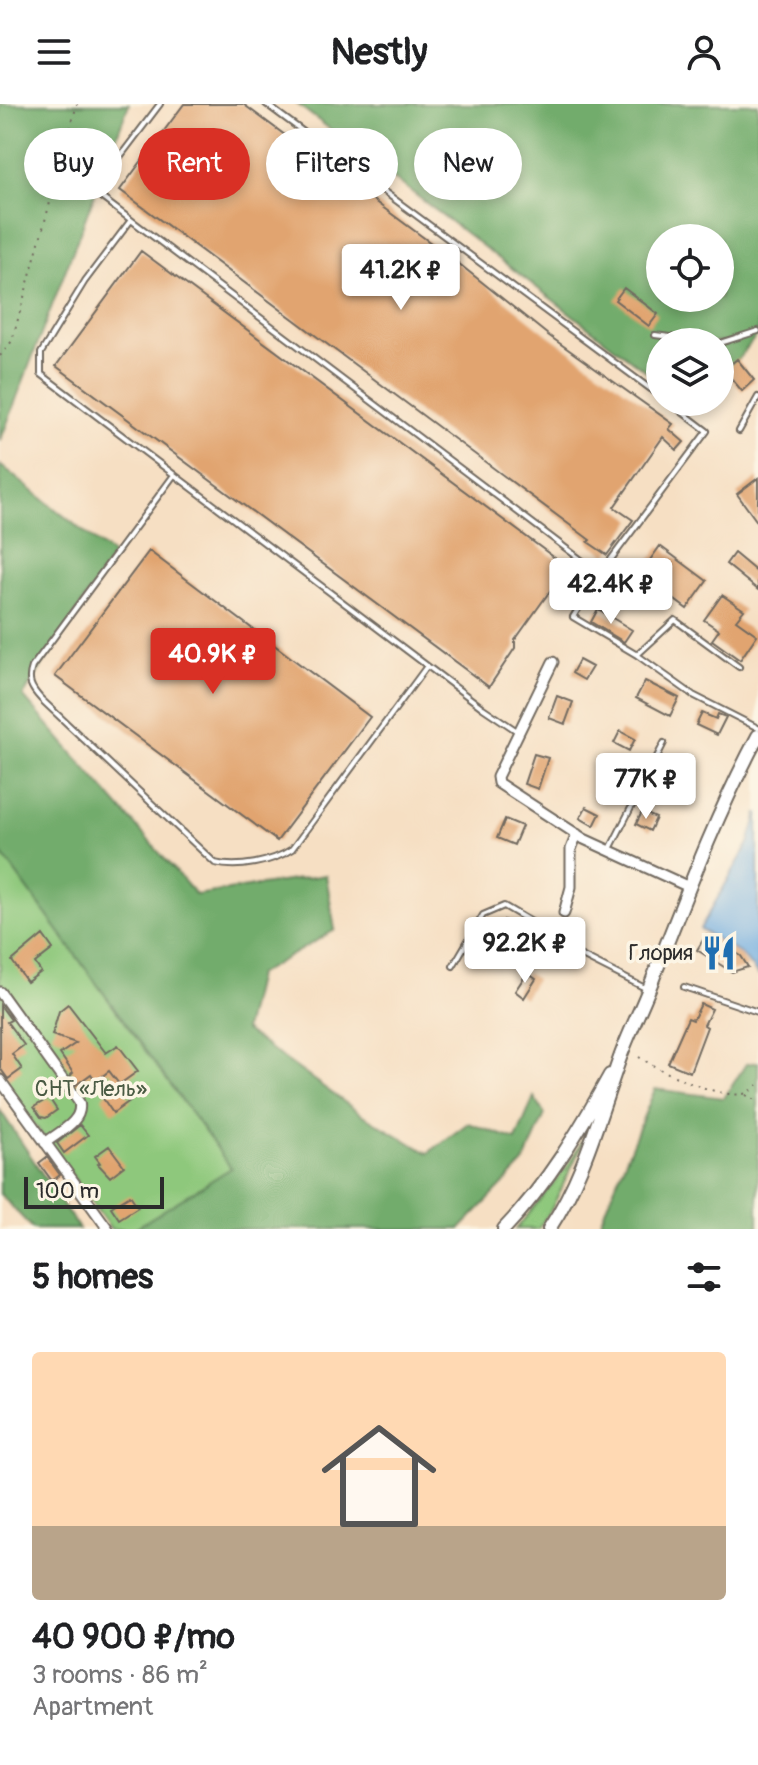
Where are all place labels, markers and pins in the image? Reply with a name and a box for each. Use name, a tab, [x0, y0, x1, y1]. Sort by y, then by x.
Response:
pin: 41.2K ₽	[327, 244, 475, 312]
pin: 42.4K ₽	[537, 558, 685, 626]
pin: 40.9K ₽	[139, 628, 287, 696]
pin: 77K ₽	[590, 753, 702, 821]
pin: 92.2K ₽	[451, 917, 599, 985]
restaurant icon: Глория	[700, 934, 738, 972]
place label: Глория	[629, 939, 693, 967]

